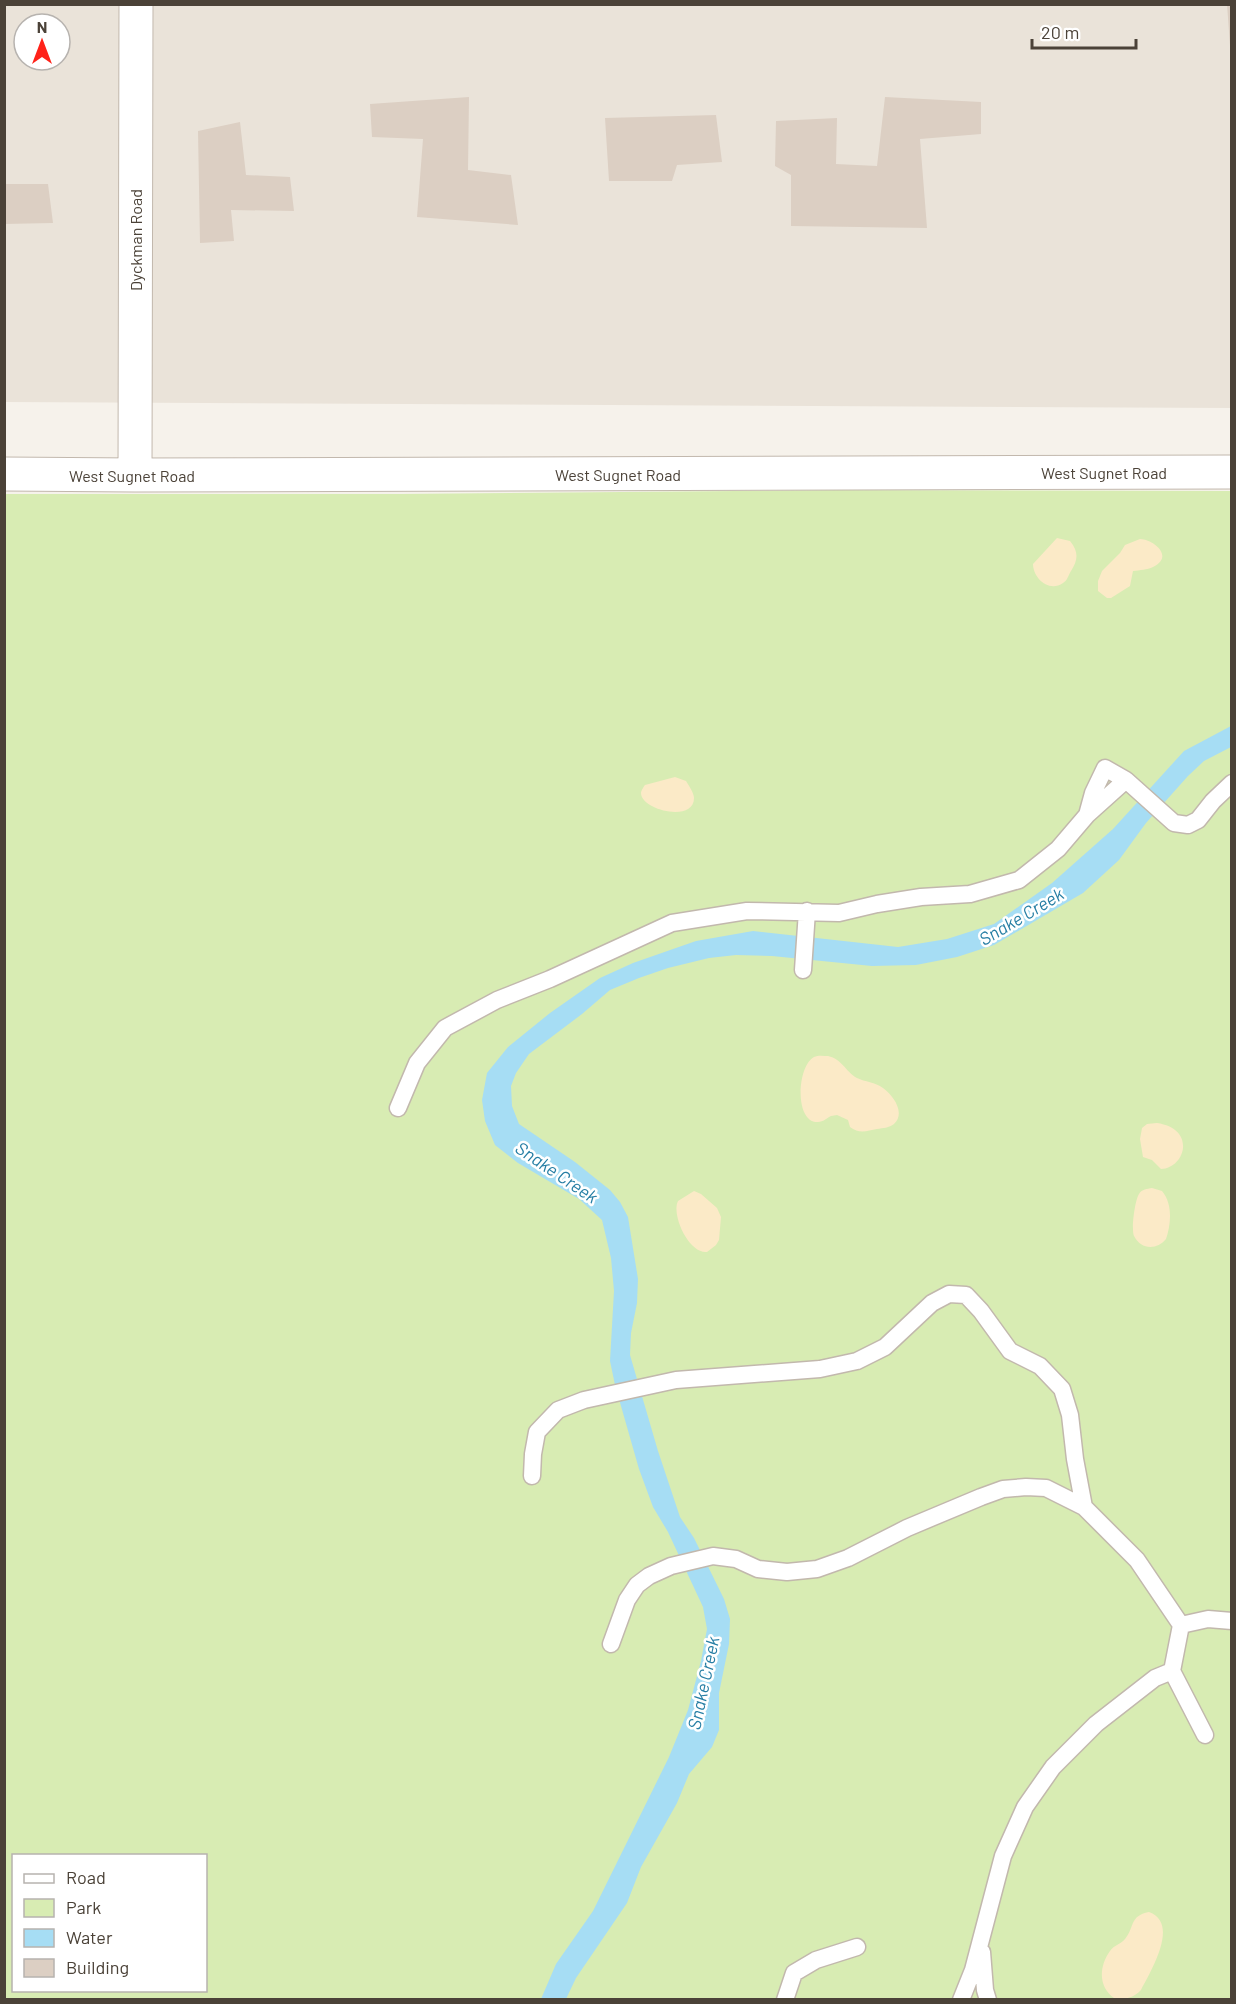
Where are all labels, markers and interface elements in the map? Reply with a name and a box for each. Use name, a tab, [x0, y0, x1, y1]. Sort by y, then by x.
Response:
north arrow	[12, 12, 72, 72]
scale bar	[1032, 12, 1136, 50]
text: N	[37, 17, 47, 36]
text: 20 m	[1041, 21, 1079, 43]
street label: Dyckman Road	[126, 189, 145, 291]
street label: West Sugnet Road	[1041, 463, 1167, 482]
street label: West Sugnet Road	[555, 465, 681, 484]
street label: West Sugnet Road	[69, 466, 195, 485]
water label: Snake Creek	[975, 882, 1067, 950]
water label: Snake Creek	[512, 1136, 603, 1208]
water label: Snake Creek	[682, 1634, 724, 1732]
legend	[12, 1854, 207, 1992]
text: Road	[66, 1866, 106, 1888]
text: Park	[66, 1896, 101, 1918]
text: Water	[66, 1926, 113, 1948]
text: Building	[66, 1956, 129, 1978]

